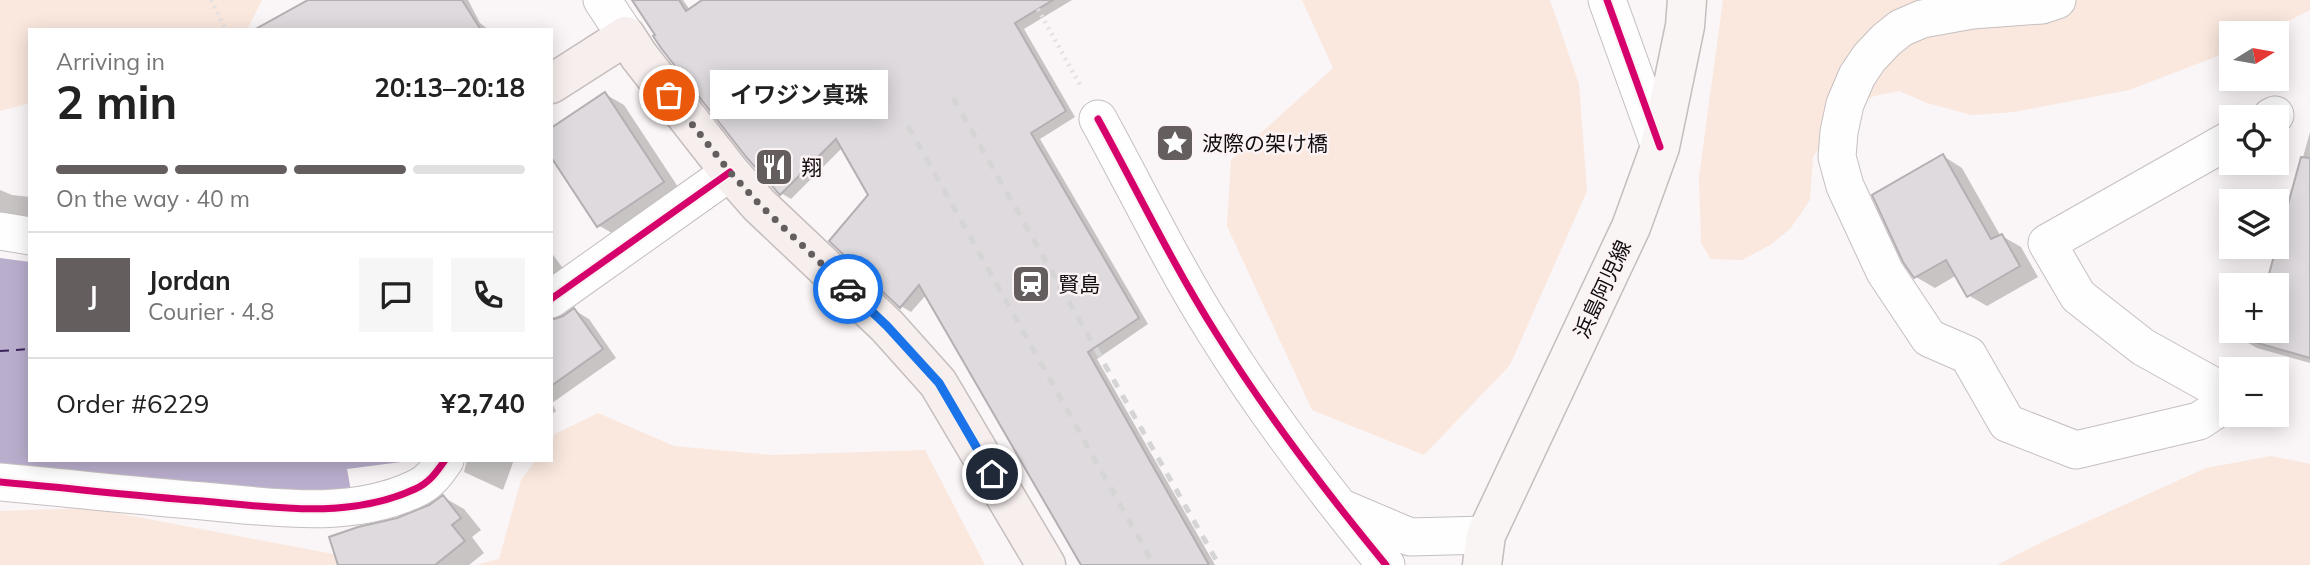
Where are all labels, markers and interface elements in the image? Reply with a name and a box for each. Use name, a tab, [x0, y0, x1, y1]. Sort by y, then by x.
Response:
north arrow	[2219, 21, 2289, 91]
map controls	[2219, 21, 2289, 427]
text: Arriving in	[56, 47, 165, 76]
pin	[639, 65, 699, 125]
callout: イワジン真珠	[711, 70, 890, 119]
text: 20:13–20:18	[374, 71, 525, 104]
text: 2 min	[56, 73, 177, 131]
icon: bag	[650, 76, 688, 114]
text: イワジン真珠	[730, 80, 868, 109]
button: locate	[2219, 105, 2289, 175]
place icon: 波際の架け橋	[1154, 122, 1196, 164]
place label: 波際の架け橋	[1202, 130, 1328, 156]
restaurant icon: 翔	[753, 146, 795, 188]
place label: 翔	[801, 154, 822, 180]
text: On the way · 40 m	[56, 184, 250, 213]
button: layers	[2219, 189, 2289, 259]
street label: 浜島阿児線	[1568, 236, 1636, 342]
courier	[813, 254, 883, 324]
button: chat	[359, 258, 433, 332]
button: phone	[451, 258, 525, 332]
station icon: 賢島	[1010, 263, 1052, 305]
text: Jordan	[148, 264, 231, 297]
icon: car	[829, 270, 867, 308]
place label: 賢島	[1058, 271, 1100, 297]
button: +	[2219, 273, 2289, 343]
text: J	[88, 279, 98, 312]
text: Courier · 4.8	[148, 297, 274, 326]
button: −	[2219, 357, 2289, 427]
text: Order #6229	[56, 387, 209, 420]
text: ¥2,740	[441, 387, 525, 420]
pin	[962, 444, 1022, 504]
icon: home	[973, 455, 1011, 493]

